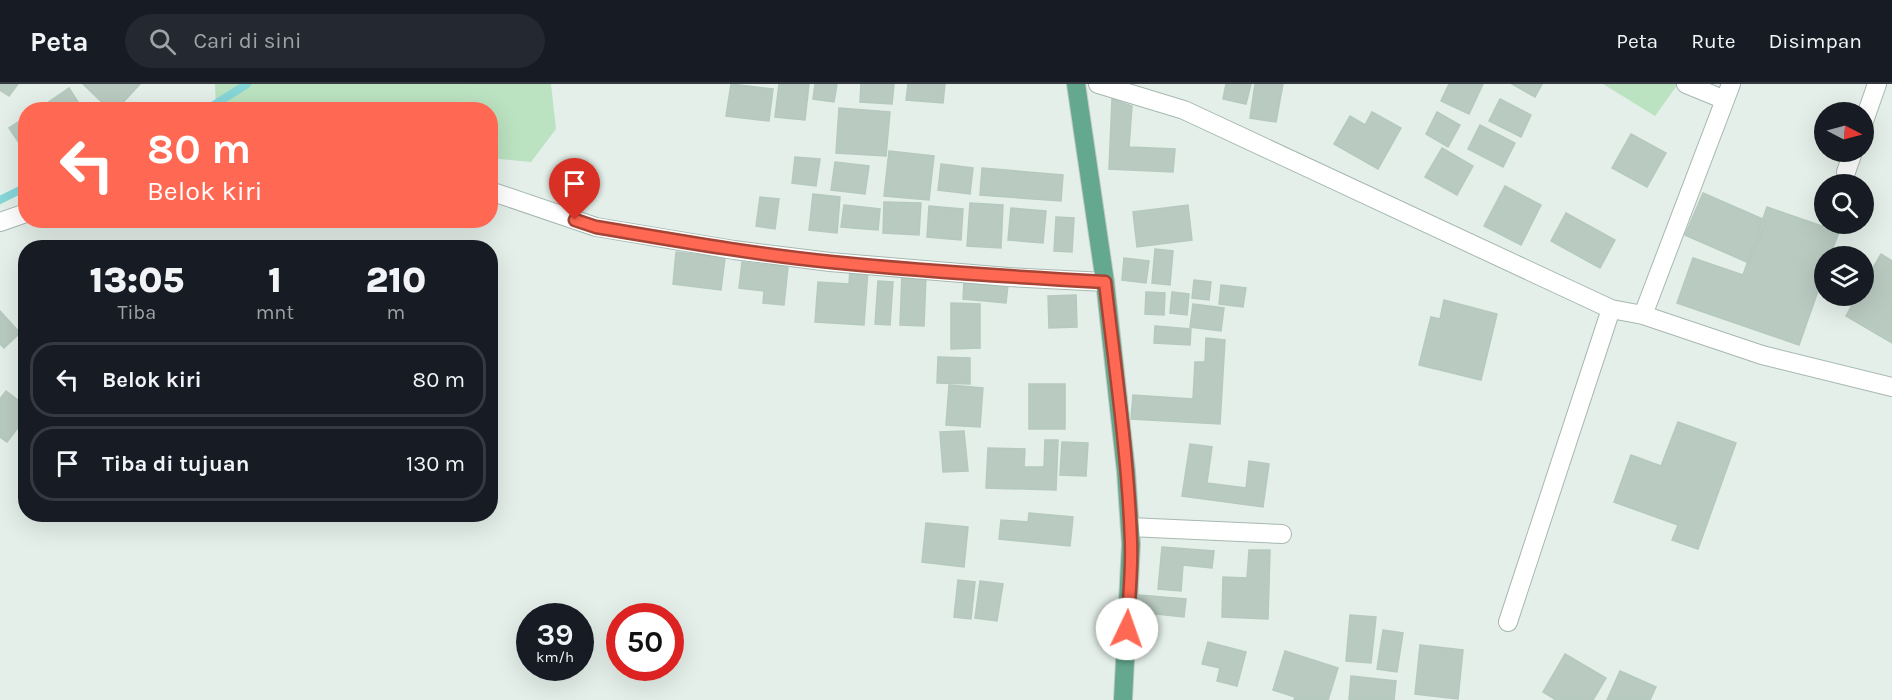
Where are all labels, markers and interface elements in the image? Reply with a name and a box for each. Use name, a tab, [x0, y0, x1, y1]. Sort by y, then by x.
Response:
search box	[125, 14, 545, 68]
text: Peta	[30, 25, 89, 58]
icon: search	[146, 25, 179, 58]
text: Cari di sini	[194, 28, 302, 54]
text: Peta	[1616, 29, 1658, 53]
text: Rute	[1691, 29, 1735, 53]
text: Disimpan	[1768, 29, 1862, 53]
north arrow	[1814, 102, 1874, 162]
map controls	[1814, 102, 1874, 306]
text: 80 m	[147, 124, 251, 174]
icon: left	[48, 126, 126, 204]
pin	[549, 158, 600, 220]
icon: arrive	[558, 167, 591, 200]
button: search	[1814, 174, 1874, 234]
text: Belok kiri	[147, 175, 263, 207]
button: layers	[1814, 246, 1874, 306]
text: 13:05	[90, 259, 184, 301]
text: 1	[268, 259, 282, 301]
text: 210	[366, 259, 426, 301]
text: Tiba	[117, 301, 156, 324]
text: mnt	[256, 301, 294, 324]
text: m	[387, 301, 405, 324]
icon: left	[51, 363, 84, 396]
text: Belok kiri	[102, 367, 202, 393]
text: 80 m	[413, 367, 465, 393]
icon: arrive	[51, 447, 84, 480]
text: Tiba di tujuan	[102, 451, 249, 477]
text: 130 m	[406, 451, 465, 477]
position arrow	[1095, 597, 1159, 661]
speed limit sign: 50	[606, 603, 684, 681]
text: 39	[537, 617, 573, 653]
text: km/h	[536, 648, 574, 666]

